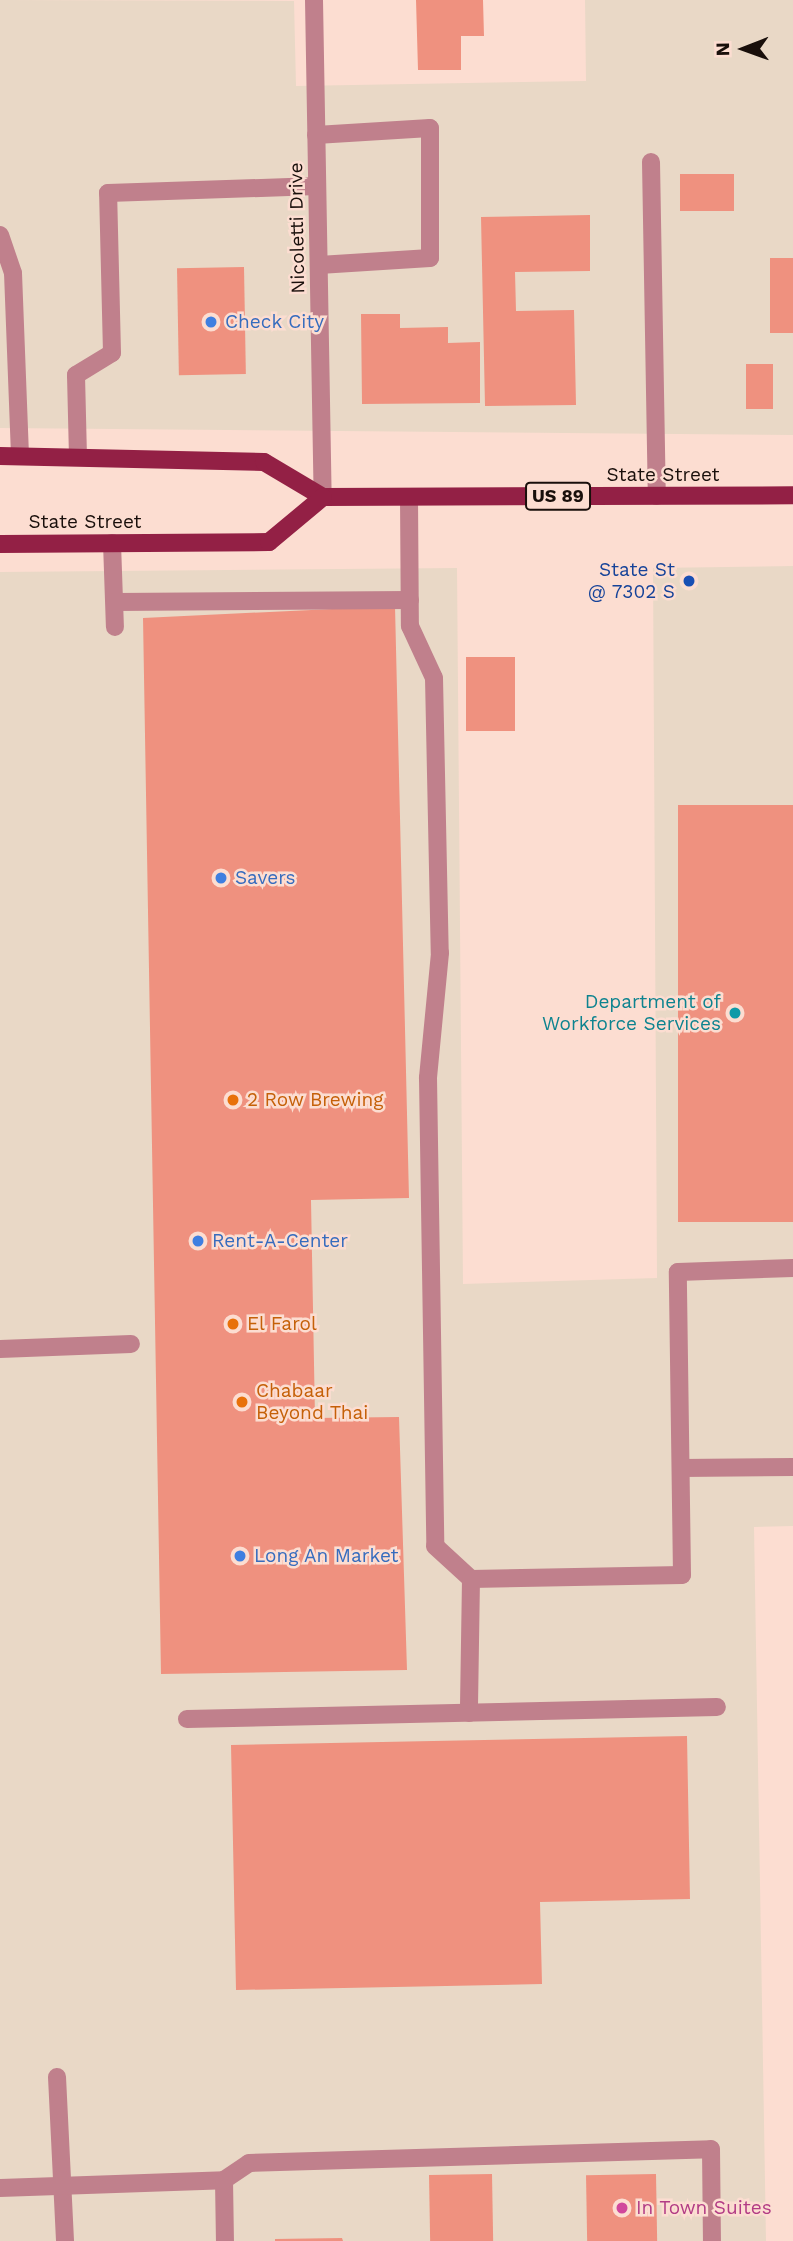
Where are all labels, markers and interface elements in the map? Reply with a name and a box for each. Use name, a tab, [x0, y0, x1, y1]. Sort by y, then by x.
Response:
north arrow	[709, 14, 779, 84]
text: N	[711, 42, 734, 57]
street label: Nicoletti Drive	[284, 162, 310, 294]
place label: Check City	[225, 311, 325, 333]
marker: Check City	[203, 314, 219, 330]
street label: State Street	[606, 464, 720, 486]
road number: US 89	[525, 482, 591, 510]
street label: State Street	[28, 511, 142, 533]
place label: State St @ 7302 S	[587, 559, 675, 603]
marker: State St @ 7302 S	[681, 573, 697, 589]
place label: Savers	[235, 867, 296, 889]
marker: Savers	[213, 870, 229, 886]
place label: Department of Workforce Services	[542, 991, 721, 1035]
marker: Department of Workforce Services	[727, 1005, 743, 1021]
place label: 2 Row Brewing	[247, 1089, 384, 1111]
marker: 2 Row Brewing	[225, 1092, 241, 1108]
place label: Rent-A-Center	[212, 1230, 348, 1252]
marker: Rent-A-Center	[190, 1233, 206, 1249]
place label: El Farol	[247, 1313, 317, 1335]
marker: El Farol	[225, 1316, 241, 1332]
place label: Chabaar Beyond Thai	[256, 1380, 369, 1424]
marker: Chabaar Beyond Thai	[234, 1394, 250, 1410]
place label: Long An Market	[254, 1545, 399, 1567]
marker: Long An Market	[232, 1548, 248, 1564]
place label: In Town Suites	[636, 2197, 772, 2219]
marker: In Town Suites	[614, 2200, 630, 2216]

